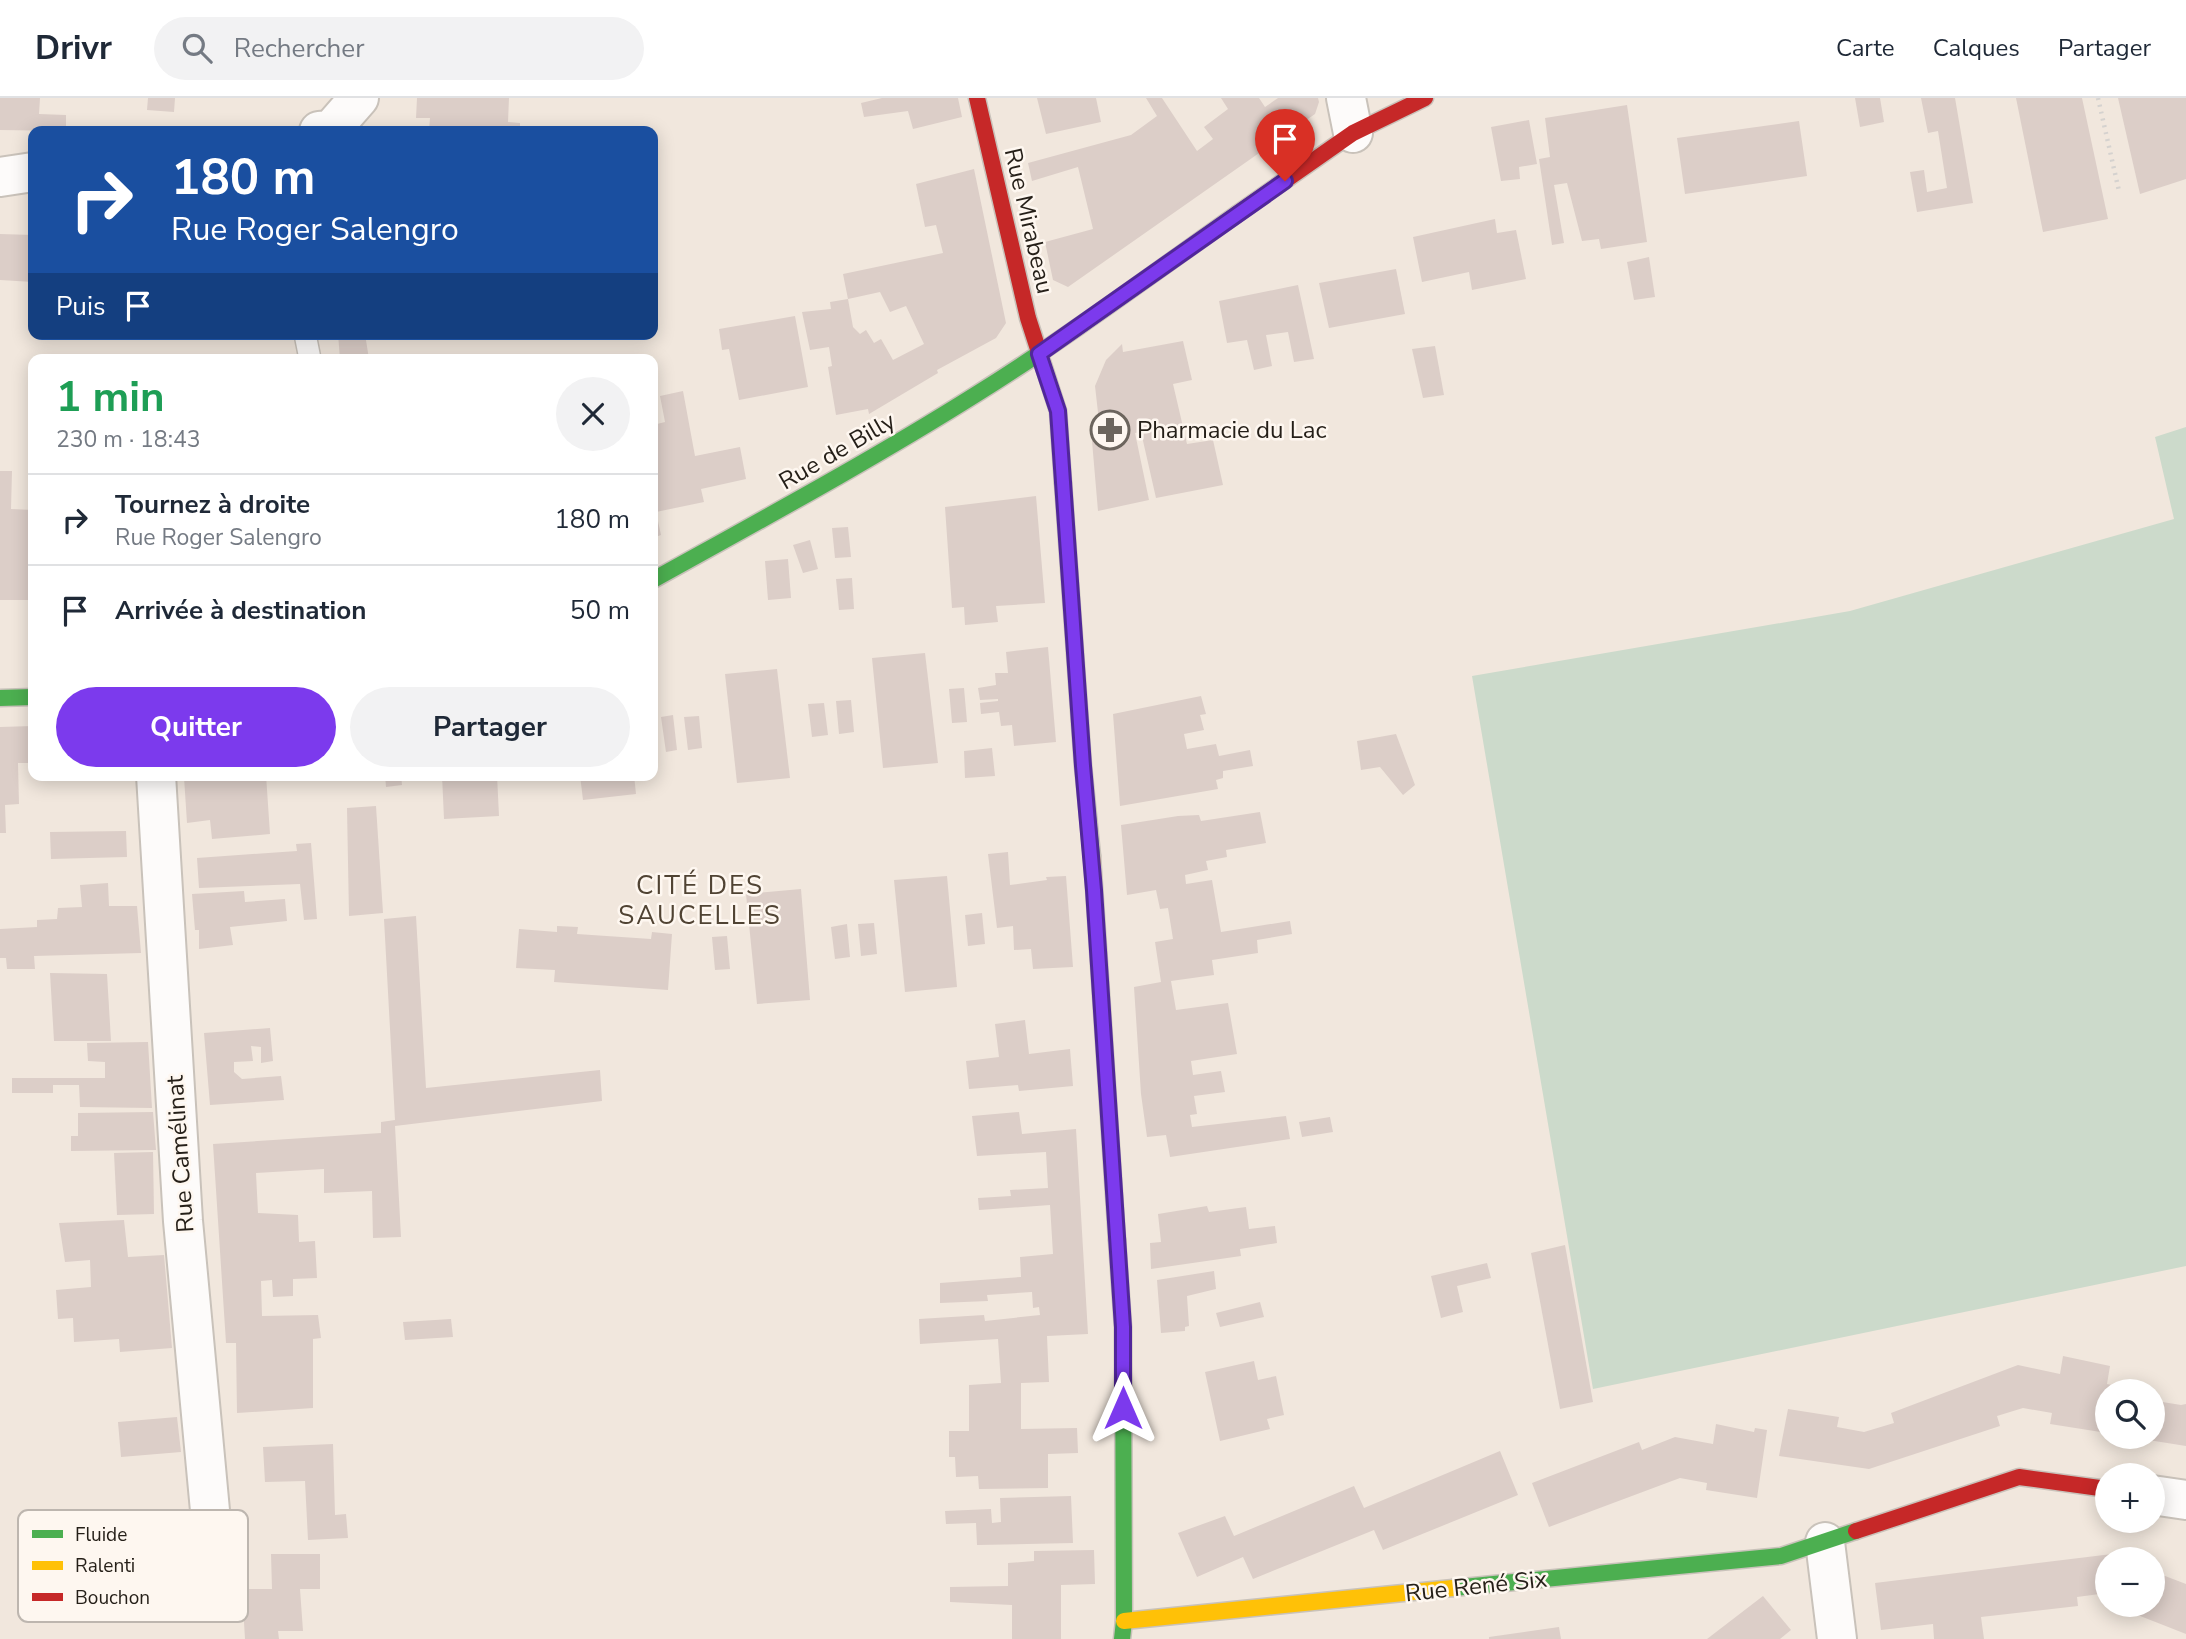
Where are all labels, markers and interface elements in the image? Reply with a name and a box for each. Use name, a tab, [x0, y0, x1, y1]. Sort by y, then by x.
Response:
search box	[154, 17, 644, 80]
text: Drivr	[35, 26, 112, 71]
icon: search	[178, 29, 216, 67]
text: Rechercher	[234, 31, 364, 66]
text: Carte	[1836, 32, 1895, 64]
text: Calques	[1933, 32, 2020, 64]
text: Partager	[2058, 32, 2151, 64]
pin	[1255, 109, 1315, 181]
icon: arrive	[1266, 120, 1304, 158]
text: 180 m	[171, 144, 315, 211]
street label: Rue Mirabeau	[997, 145, 1061, 297]
icon: right	[56, 154, 147, 245]
text: Rue Roger Salengro	[171, 208, 459, 251]
icon: arrive	[119, 287, 157, 325]
text: Puis	[56, 289, 105, 324]
text: 1 min	[56, 369, 165, 426]
button: close	[556, 377, 630, 451]
street label: Rue de Billy	[773, 404, 902, 497]
pharmacy icon: Pharmacie du Lac	[1089, 409, 1131, 451]
place label: Pharmacie du Lac	[1137, 414, 1327, 446]
text: 230 m · 18:43	[56, 424, 201, 455]
text: Tournez à droite	[115, 487, 310, 522]
icon: right	[56, 501, 94, 539]
text: 180 m	[554, 502, 630, 537]
text: Rue Roger Salengro	[115, 522, 322, 553]
icon: arrive	[56, 592, 94, 630]
text: Arrivée à destination	[115, 593, 366, 628]
text: 50 m	[570, 593, 630, 628]
button: Quitter	[56, 687, 336, 767]
button: Partager	[350, 687, 630, 767]
district label: CITÉ DES SAUCELLES	[618, 868, 782, 933]
street label: Rue Camélinat	[158, 1074, 201, 1234]
position arrow	[1086, 1371, 1160, 1445]
map controls	[2095, 1379, 2165, 1617]
button: search	[2095, 1379, 2165, 1449]
button: +	[2095, 1463, 2165, 1533]
legend	[18, 1510, 248, 1622]
text: Fluide	[75, 1522, 127, 1548]
button: −	[2095, 1547, 2165, 1617]
text: Ralenti	[75, 1553, 135, 1579]
street label: Rue René Six	[1403, 1563, 1549, 1609]
text: Bouchon	[75, 1585, 150, 1611]

